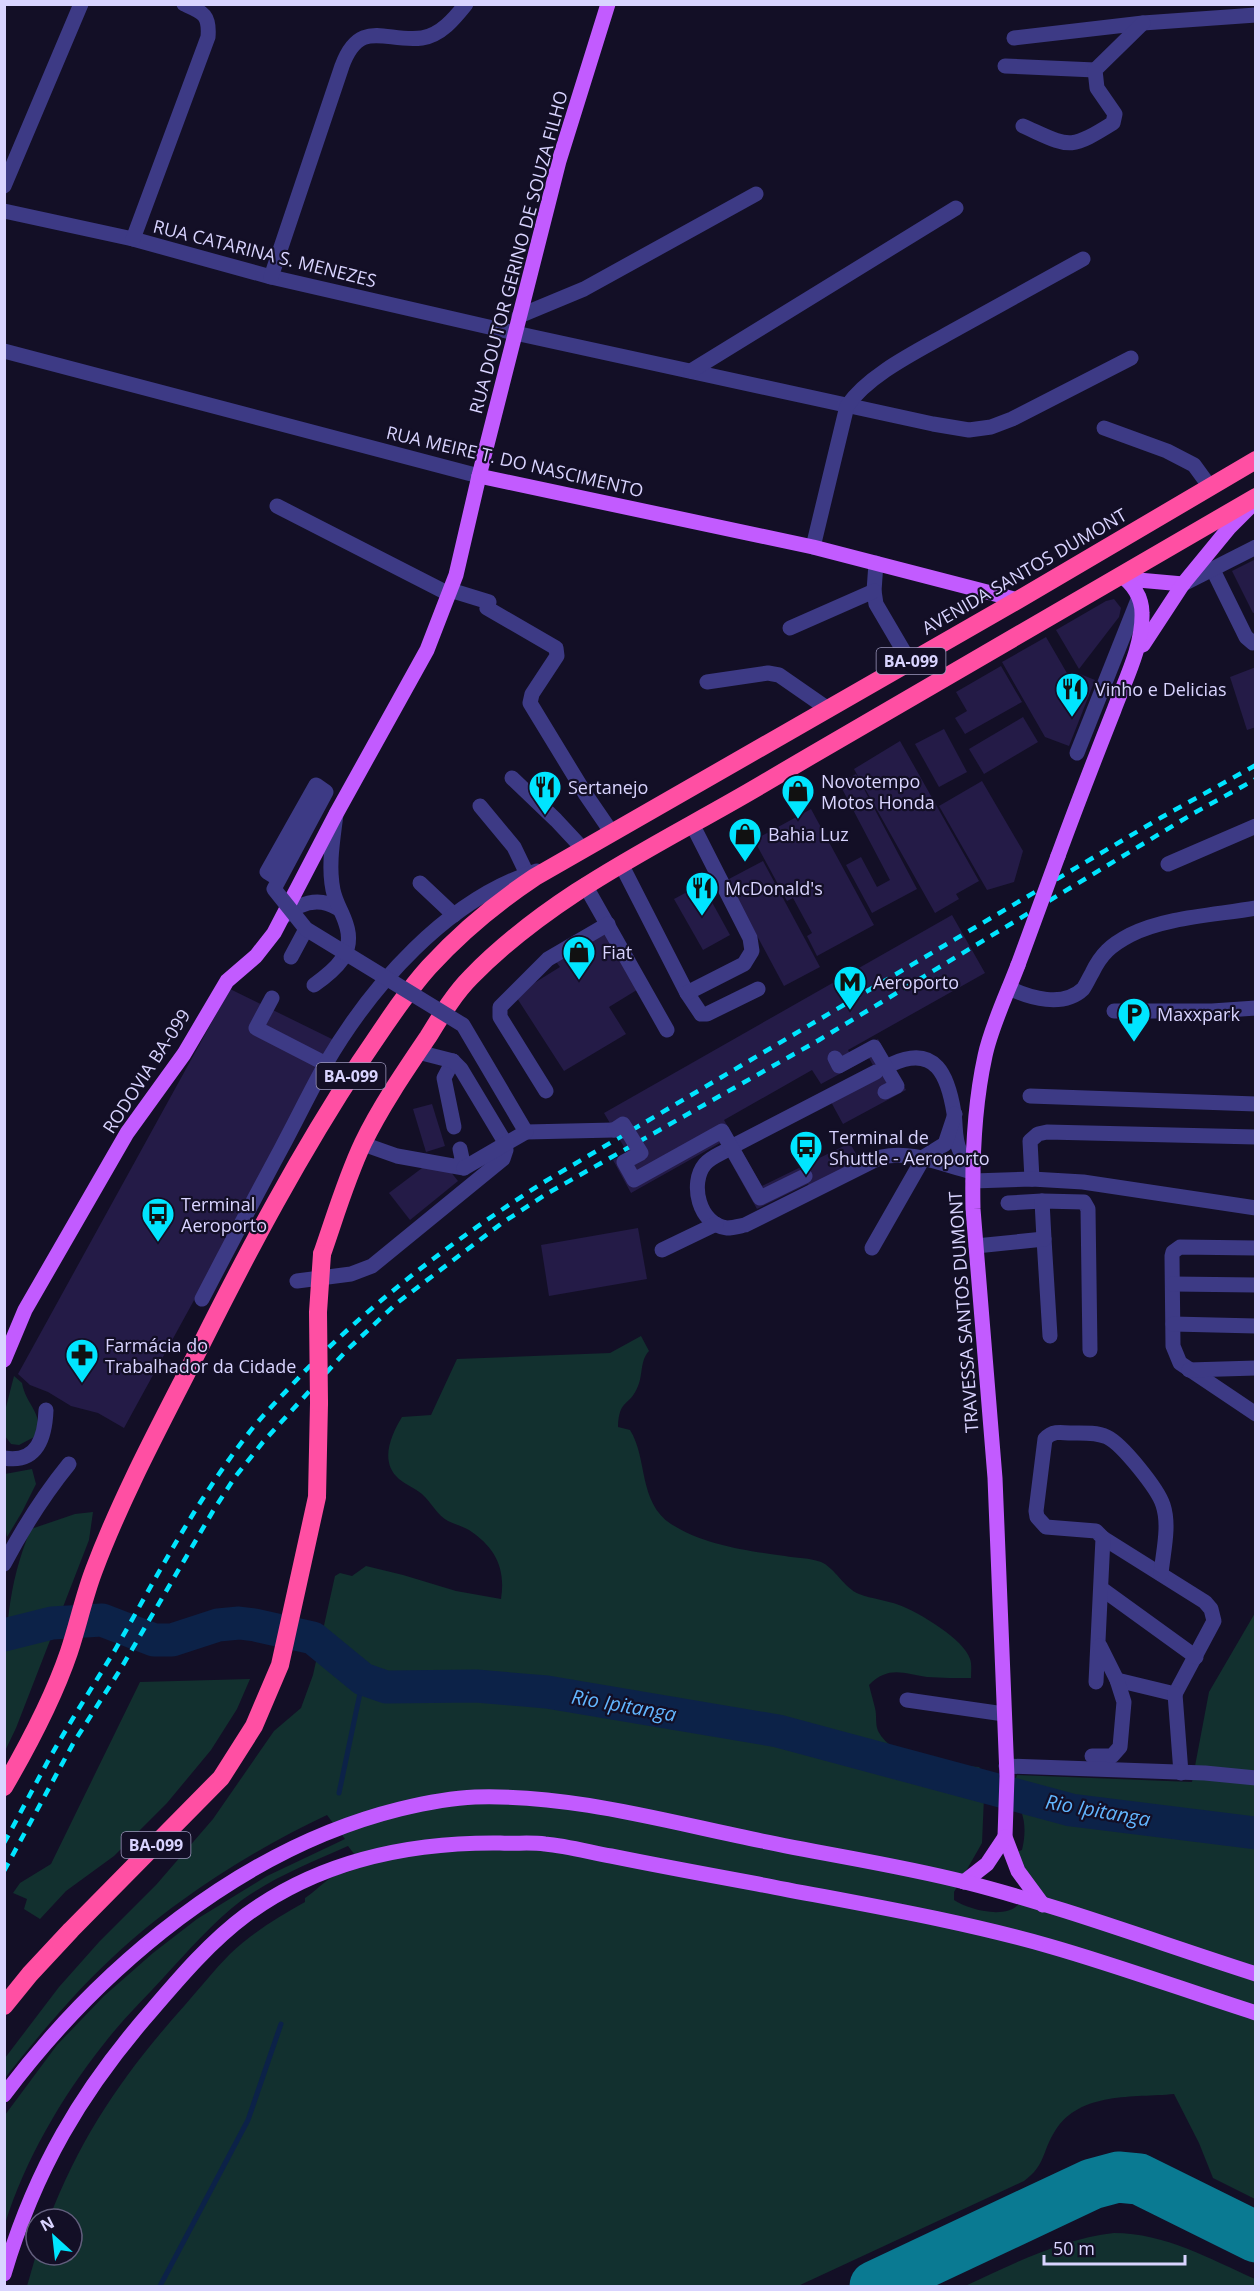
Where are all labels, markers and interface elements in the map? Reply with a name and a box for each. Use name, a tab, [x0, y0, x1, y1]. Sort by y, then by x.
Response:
street label: RUA DOUTOR GERINO DE SOUZA FILHO	[463, 88, 573, 416]
street label: RUA CATARINA S. MENEZES	[151, 214, 379, 292]
street label: RUA MEIRE T. DO NASCIMENTO	[384, 420, 646, 502]
street label: AVENIDA SANTOS DUMONT	[917, 502, 1131, 640]
road number: BA-099	[876, 648, 946, 674]
restaurant icon: Vinho e Delicias	[1054, 671, 1090, 718]
place label: Vinho e Delicias	[1095, 677, 1227, 701]
restaurant icon: Sertanejo	[527, 769, 563, 816]
place label: Novotempo Motos Honda	[821, 769, 935, 814]
shop icon: Novotempo Motos Honda	[780, 773, 816, 820]
place label: Sertanejo	[568, 775, 648, 799]
shop icon: Bahia Luz	[727, 816, 763, 863]
place label: Bahia Luz	[768, 822, 849, 846]
restaurant icon: McDonald's	[684, 870, 720, 917]
place label: McDonald's	[725, 876, 823, 900]
shop icon: Fiat	[561, 934, 597, 981]
place label: Fiat	[602, 940, 632, 964]
metro station icon: Aeroporto	[832, 964, 868, 1011]
place label: Aeroporto	[873, 970, 959, 994]
parking icon: Maxxpark	[1116, 996, 1152, 1043]
place label: Maxxpark	[1157, 1002, 1240, 1026]
street label: RODOVIA BA-099	[97, 1004, 195, 1138]
road number: BA-099	[316, 1063, 386, 1089]
place label: Terminal de Shuttle - Aeroporto	[829, 1125, 990, 1170]
bus stop icon: Terminal de Shuttle - Aeroporto	[788, 1129, 824, 1176]
street label: TRAVESSA SANTOS DUMONT	[943, 1190, 983, 1434]
place label: Terminal Aeroporto	[181, 1192, 267, 1237]
bus stop icon: Terminal Aeroporto	[140, 1196, 176, 1243]
place label: Farmácia do Trabalhador da Cidade	[105, 1333, 296, 1378]
pharmacy icon: Farmácia do Trabalhador da Cidade	[64, 1337, 100, 1384]
water label: Rio Ipitanga	[569, 1682, 679, 1728]
water label: Rio Ipitanga	[1043, 1787, 1153, 1833]
road number: BA-099	[122, 1832, 190, 1858]
north arrow	[24, 2207, 84, 2267]
text: N	[36, 2211, 58, 2236]
scale bar	[1044, 2228, 1185, 2266]
text: 50 m	[1053, 2236, 1095, 2260]

